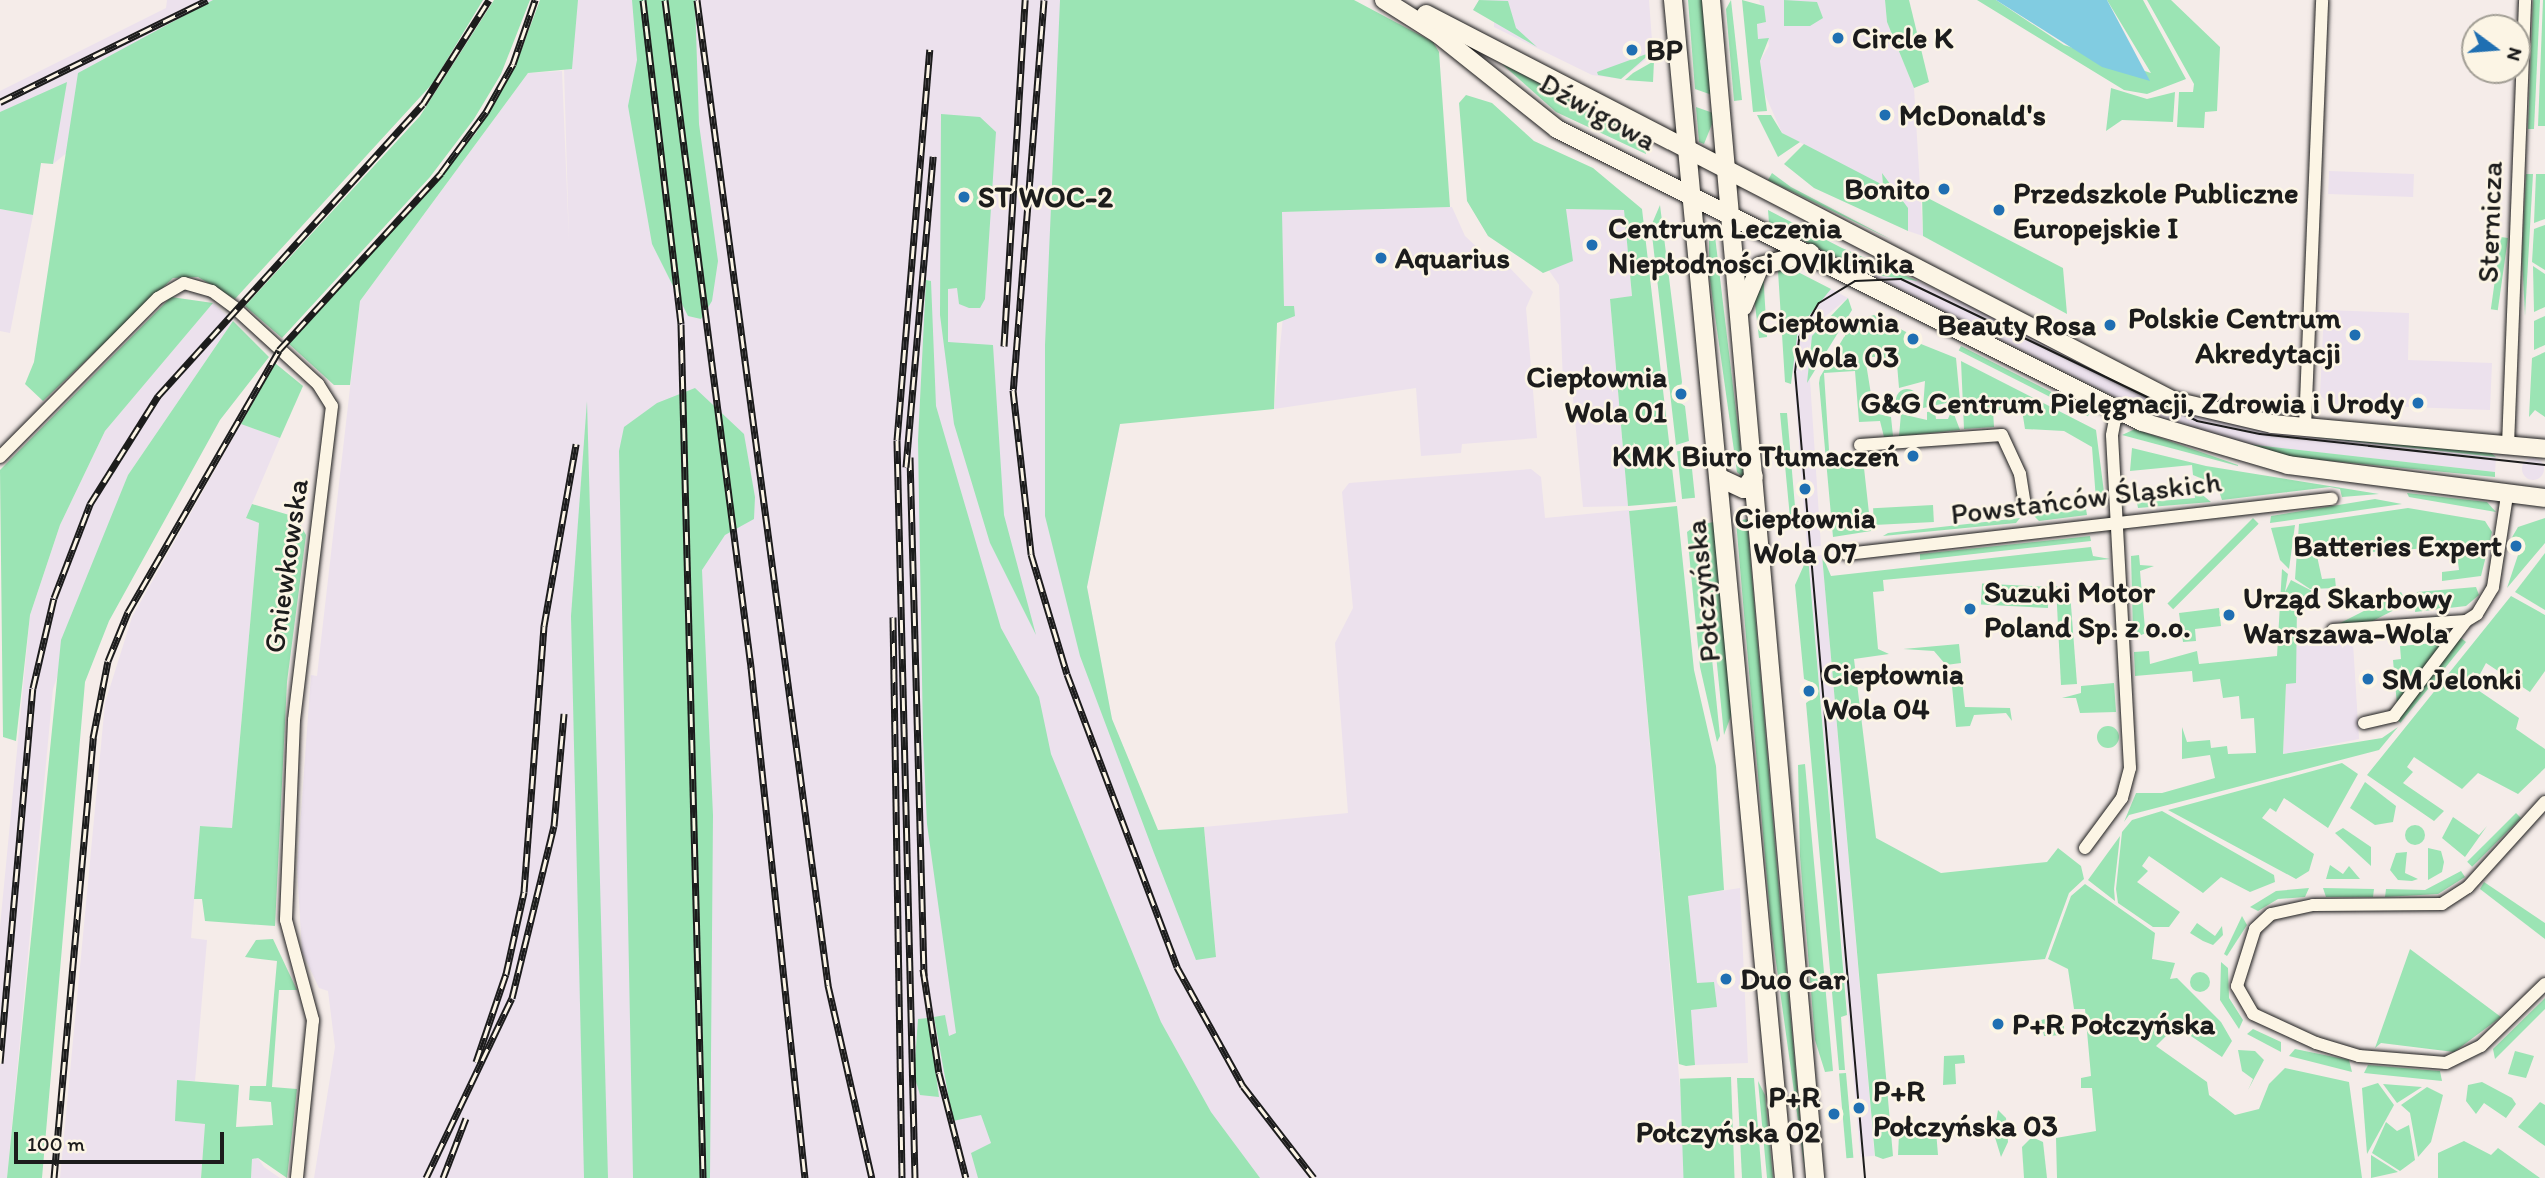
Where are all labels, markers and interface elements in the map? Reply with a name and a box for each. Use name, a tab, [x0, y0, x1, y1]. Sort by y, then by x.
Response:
north arrow	[2461, 14, 2531, 84]
place label: Circle K	[1852, 20, 1953, 56]
marker: Circle K	[1830, 30, 1846, 46]
place label: BP	[1646, 32, 1683, 68]
marker: BP	[1624, 42, 1640, 58]
text: N	[2502, 45, 2528, 64]
street label: Dźwigowa	[1533, 65, 1663, 159]
place label: McDonald's	[1899, 97, 2046, 133]
marker: McDonald's	[1877, 107, 1893, 123]
street label: Sternicza	[2470, 161, 2510, 283]
place label: Bonito	[1844, 171, 1930, 207]
place label: Przedszkole Publiczne Europejskie I	[2013, 175, 2298, 246]
place label: ST WOC-2	[978, 179, 1113, 215]
marker: Bonito	[1936, 181, 1952, 197]
marker: ST WOC-2	[956, 189, 972, 205]
marker: Przedszkole Publiczne Europejskie I	[1991, 202, 2007, 218]
place label: Centrum Leczenia Niepłodności OVIklinika	[1608, 210, 1915, 280]
marker: Centrum Leczenia Niepłodności OVIklinika	[1582, 235, 1602, 255]
place label: Aquarius	[1395, 240, 1510, 276]
marker: Aquarius	[1373, 250, 1389, 266]
place label: Polskie Centrum Akredytacji	[2128, 300, 2341, 370]
place label: Ciepłownia Wola 03	[1758, 304, 1899, 374]
place label: Beauty Rosa	[1937, 307, 2096, 343]
marker: Beauty Rosa	[2102, 317, 2118, 333]
marker: Polskie Centrum Akredytacji	[2347, 327, 2363, 343]
marker: Ciepłownia Wola 03	[1905, 331, 1921, 347]
place label: Ciepłownia Wola 01	[1526, 359, 1667, 430]
place label: G&G Centrum Pielęgnacji, Zdrowia i Urody	[1859, 385, 2404, 421]
marker: Ciepłownia Wola 01	[1673, 386, 1689, 402]
marker: G&G Centrum Pielęgnacji, Zdrowia i Urody	[2410, 395, 2426, 411]
place label: KMK Biuro Tłumaczeń	[1611, 438, 1899, 474]
marker: KMK Biuro Tłumaczeń	[1905, 448, 1921, 464]
street label: Powstańców Śląskich	[1949, 464, 2223, 532]
street label: Gniewkowska	[256, 477, 316, 655]
marker: Ciepłownia Wola 07	[1797, 481, 1813, 497]
place label: Ciepłownia Wola 07	[1735, 500, 1875, 570]
street label: Połczyńska	[1678, 518, 1728, 664]
place label: Batteries Expert	[2294, 528, 2502, 564]
marker: Batteries Expert	[2508, 538, 2524, 554]
place label: Suzuki Motor Poland Sp. z o.o.	[1984, 574, 2191, 644]
place label: Urząd Skarbowy Warszawa-Wola	[2243, 580, 2452, 650]
marker: Suzuki Motor Poland Sp. z o.o.	[1962, 601, 1978, 617]
marker: Urząd Skarbowy Warszawa-Wola	[2221, 607, 2237, 623]
place label: Ciepłownia Wola 04	[1823, 656, 1964, 726]
place label: SM Jelonki	[2382, 661, 2522, 697]
marker: SM Jelonki	[2360, 671, 2376, 687]
marker: Ciepłownia Wola 04	[1801, 683, 1817, 699]
place label: Duo Car	[1740, 961, 1845, 997]
marker: Duo Car	[1718, 971, 1734, 987]
place label: P+R Połczyńska	[2012, 1006, 2214, 1042]
marker: P+R Połczyńska	[1990, 1016, 2006, 1032]
place label: P+R Połczyńska 03	[1873, 1073, 2058, 1144]
place label: P+R Połczyńska 02	[1636, 1079, 1820, 1150]
marker: P+R Połczyńska 03	[1851, 1100, 1867, 1116]
marker: P+R Połczyńska 02	[1826, 1106, 1842, 1122]
scale bar	[18, 1118, 228, 1162]
text: 100 m	[27, 1131, 85, 1156]

